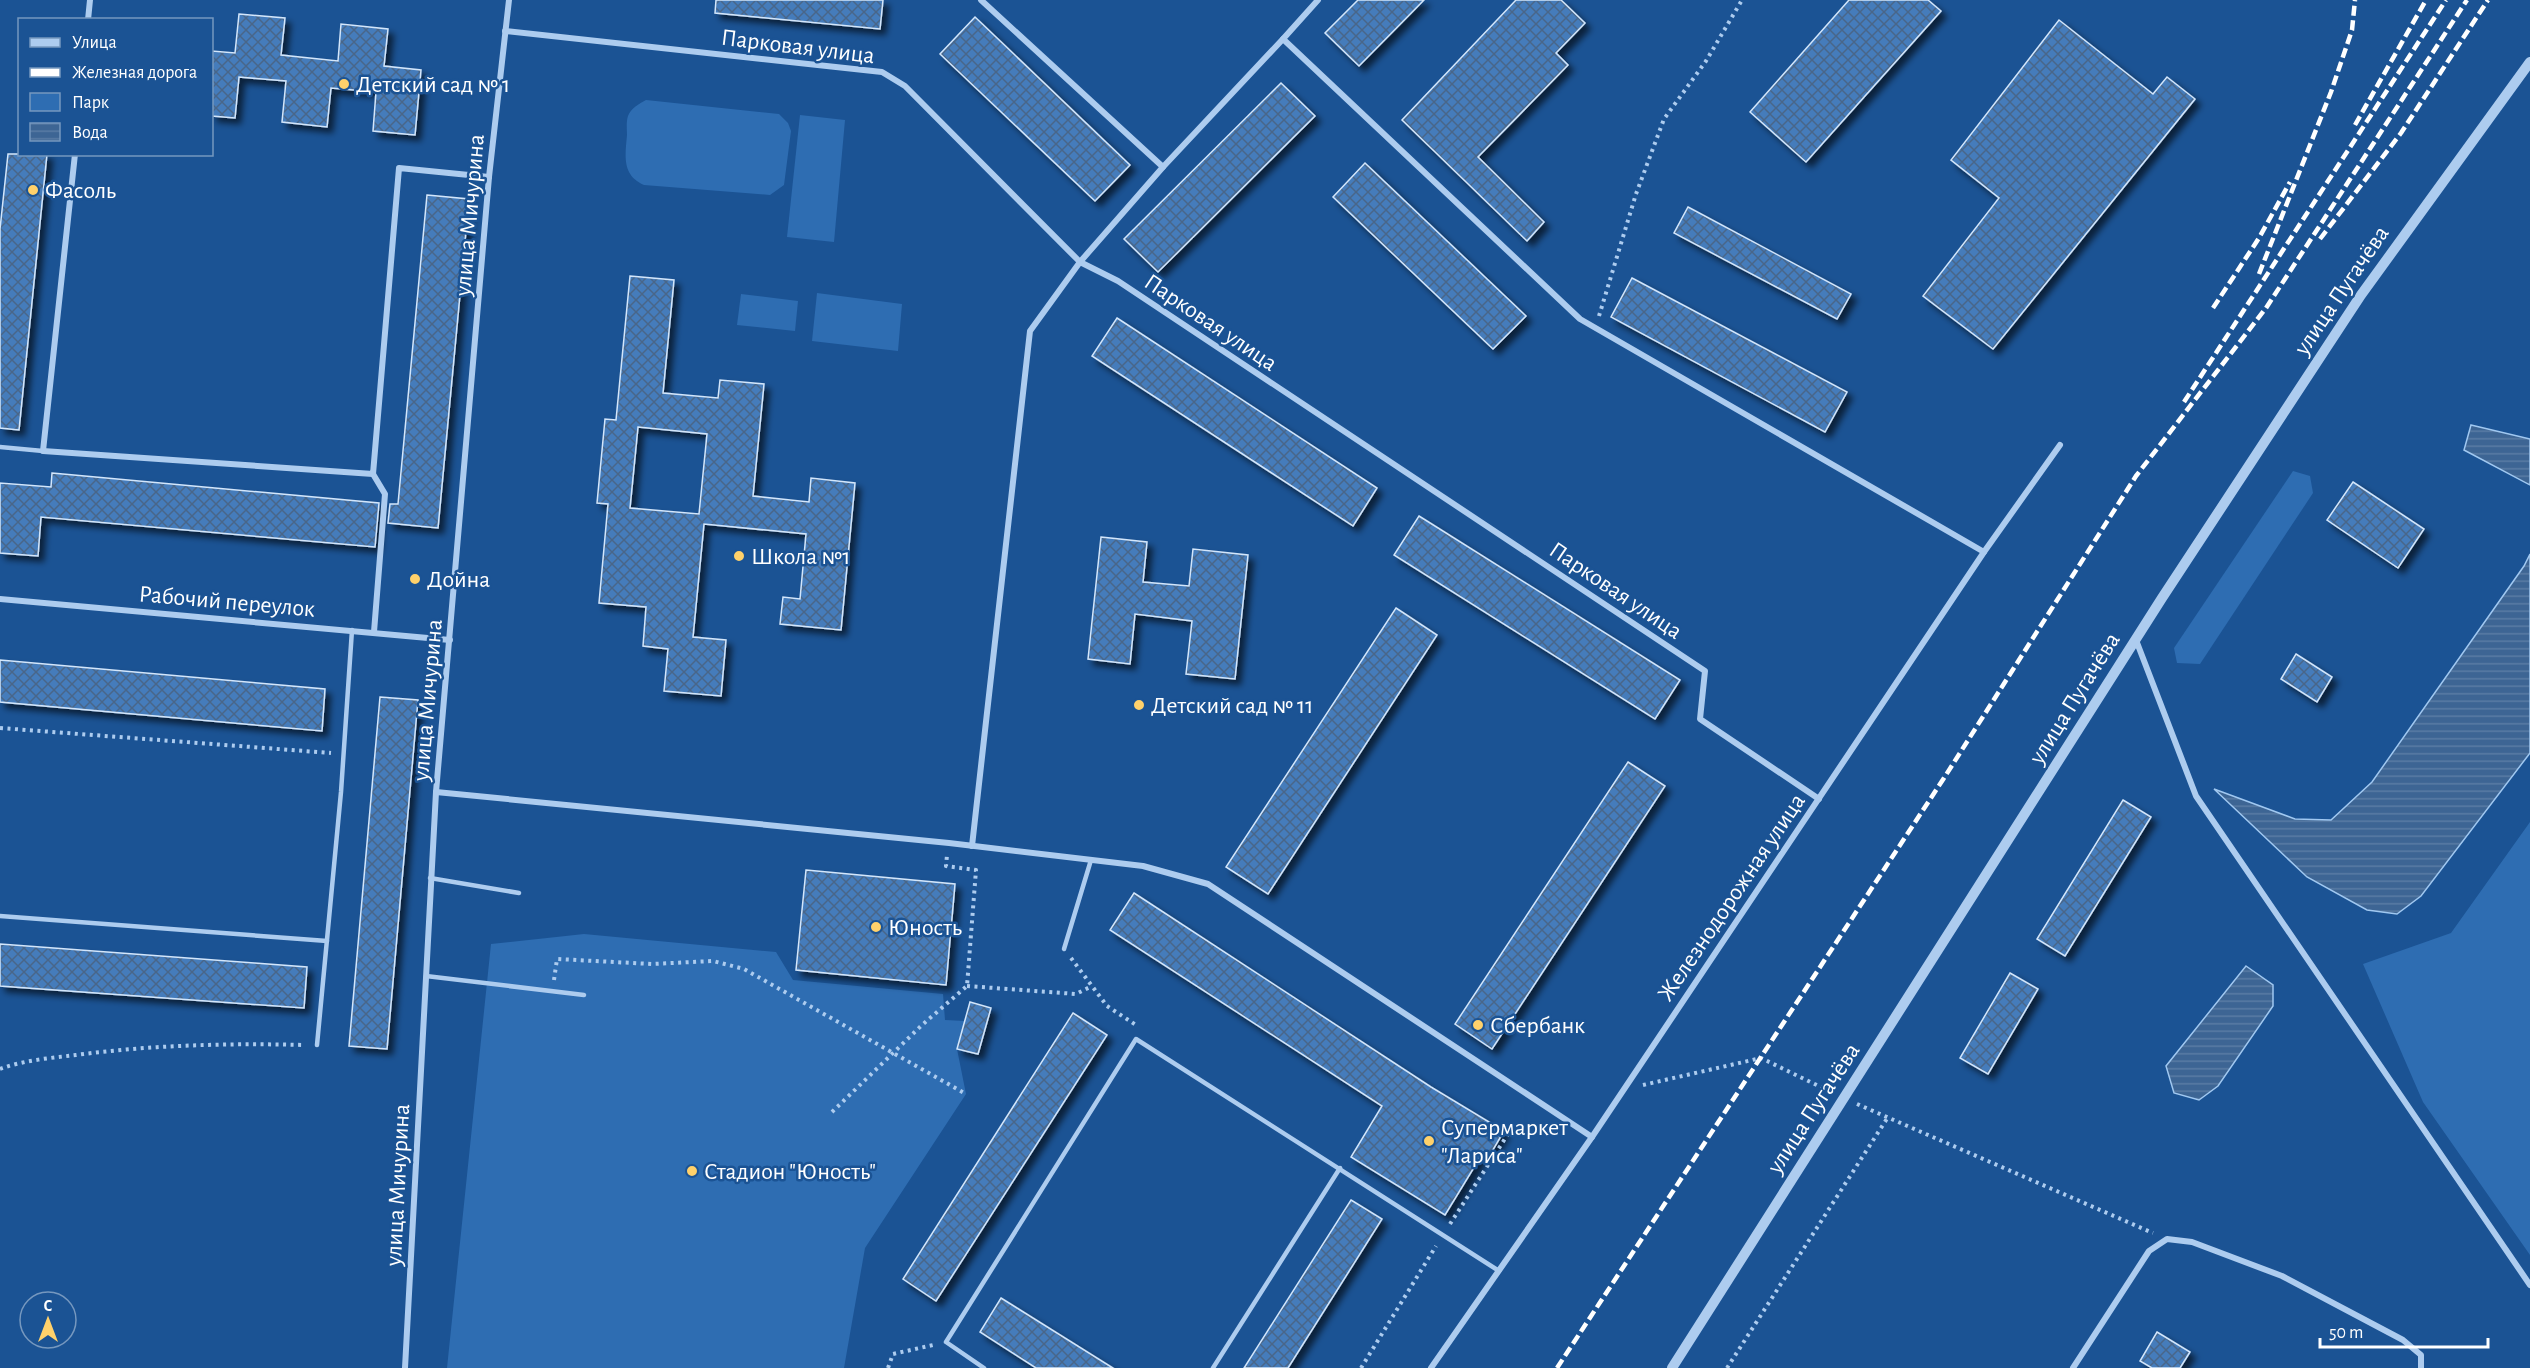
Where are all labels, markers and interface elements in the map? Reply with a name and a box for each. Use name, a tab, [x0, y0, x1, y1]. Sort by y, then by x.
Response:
legend	[18, 18, 213, 156]
street label: Парковая улица	[720, 26, 876, 68]
text: Улица	[72, 34, 117, 52]
text: Железная дорога	[72, 64, 197, 82]
place label: Детский сад № 1	[356, 73, 510, 97]
marker: Детский сад № 1	[337, 77, 351, 91]
text: Парк	[72, 94, 110, 112]
text: Вода	[72, 124, 108, 142]
street label: улица Мичурина	[451, 133, 489, 298]
place label: Фасоль	[45, 179, 116, 203]
marker: Фасоль	[26, 183, 40, 197]
street label: улица Пугачёва	[2289, 222, 2394, 360]
street label: Парковая улица	[1140, 270, 1281, 376]
street label: Парковая улица	[1545, 538, 1686, 644]
place label: Школа №1	[751, 545, 850, 569]
marker: Школа №1	[732, 549, 746, 563]
place label: Дойна	[427, 568, 490, 592]
marker: Дойна	[408, 572, 422, 586]
street label: Рабочий переулок	[138, 582, 316, 622]
street label: улица Мичурина	[409, 618, 447, 783]
street label: улица Пугачёва	[2024, 629, 2125, 769]
place label: Детский сад № 11	[1151, 694, 1314, 718]
marker: Детский сад № 11	[1132, 698, 1146, 712]
street label: Железнодорожная улица	[1654, 789, 1810, 1006]
place label: Юность	[888, 916, 962, 940]
marker: Юность	[869, 920, 883, 934]
place label: Сбербанк	[1490, 1014, 1585, 1038]
marker: Сбербанк	[1471, 1018, 1485, 1032]
street label: улица Пугачёва	[1762, 1039, 1865, 1179]
street label: улица Мичурина	[382, 1103, 414, 1268]
place label: Супермаркет "Лариса"	[1441, 1116, 1568, 1168]
marker: Супермаркет "Лариса"	[1422, 1134, 1436, 1148]
place label: Стадион "Юность"	[704, 1160, 876, 1184]
marker: Стадион "Юность"	[685, 1164, 699, 1178]
north arrow	[18, 1290, 78, 1350]
text: С	[44, 1298, 53, 1314]
scale bar	[2320, 1311, 2488, 1349]
text: 50 m	[2329, 1324, 2363, 1342]

